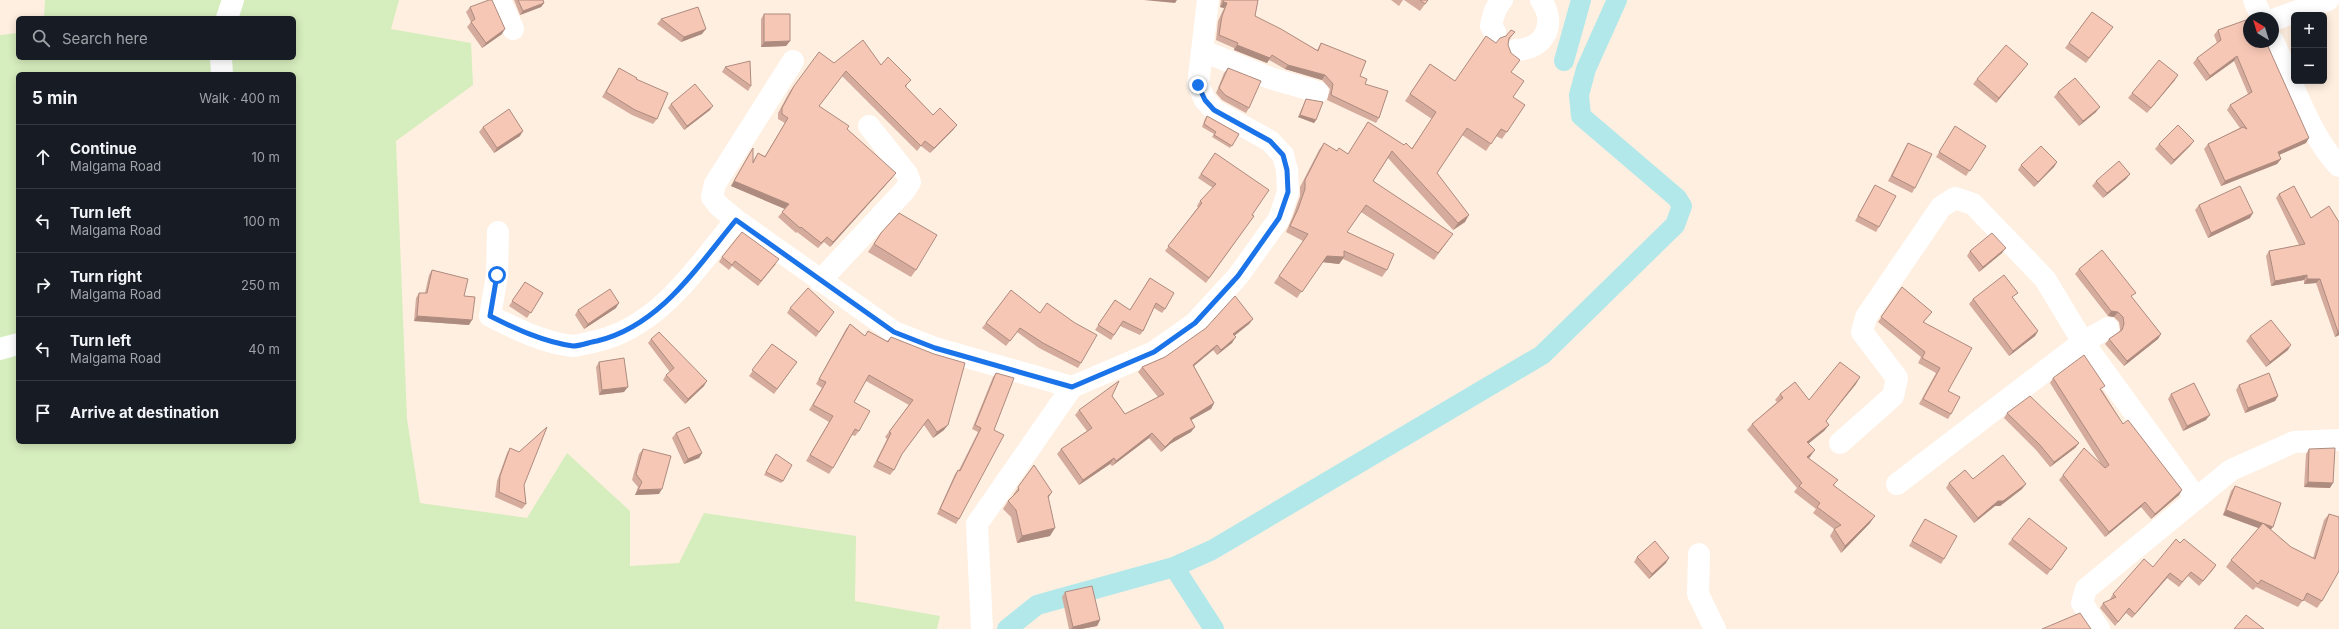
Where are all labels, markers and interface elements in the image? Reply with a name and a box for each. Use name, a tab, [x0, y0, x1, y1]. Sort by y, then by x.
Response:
north arrow	[2243, 12, 2279, 48]
map controls	[2291, 12, 2327, 84]
button: +	[2291, 12, 2327, 48]
search box	[16, 16, 296, 60]
icon: search	[30, 27, 52, 49]
text: Search here	[62, 29, 148, 48]
button: −	[2291, 48, 2327, 84]
route end	[1189, 76, 1207, 94]
text: 5 min	[32, 88, 78, 108]
text: Walk · 400 m	[199, 90, 280, 106]
text: Continue	[70, 139, 137, 158]
icon: ahead	[32, 146, 54, 168]
text: 10 m	[251, 149, 280, 165]
text: Malgama Road	[70, 158, 161, 174]
text: Turn left	[70, 203, 131, 222]
icon: left	[32, 210, 54, 232]
text: 100 m	[243, 213, 280, 229]
text: Malgama Road	[70, 222, 161, 238]
route start	[488, 266, 506, 284]
text: Turn right	[70, 267, 142, 286]
icon: right	[32, 274, 54, 296]
text: 250 m	[241, 277, 280, 293]
text: Malgama Road	[70, 286, 161, 302]
text: Turn left	[70, 331, 131, 350]
icon: left	[32, 338, 54, 360]
text: 40 m	[248, 341, 280, 357]
text: Malgama Road	[70, 350, 161, 366]
icon: arrive	[32, 402, 54, 424]
text: Arrive at destination	[70, 403, 219, 422]

